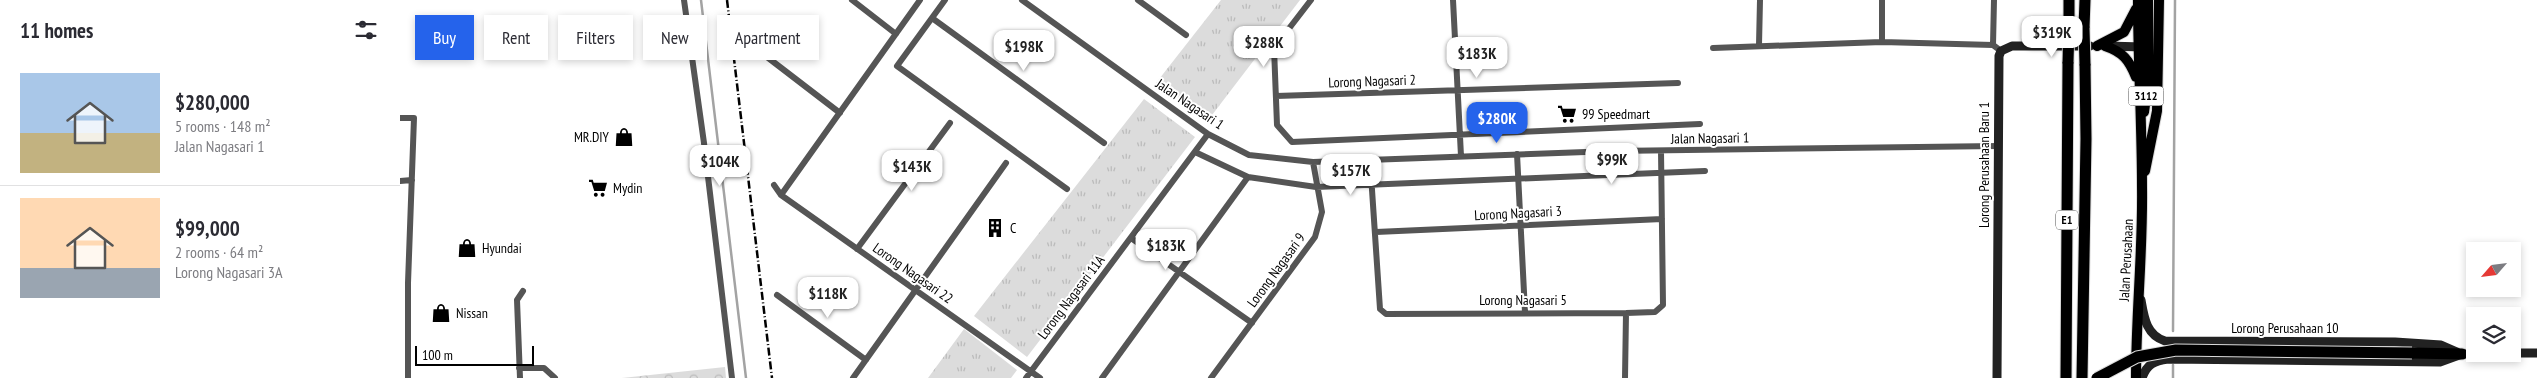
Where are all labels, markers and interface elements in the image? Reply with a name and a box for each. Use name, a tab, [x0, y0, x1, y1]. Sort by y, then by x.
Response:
chip: Buy	[415, 15, 474, 60]
chip: Rent	[484, 15, 548, 60]
chip: Filters	[558, 15, 633, 60]
chip: New	[643, 15, 707, 60]
chip: Apartment	[717, 15, 819, 60]
pin: $319K	[2017, 15, 2087, 58]
icon: filters	[352, 16, 380, 44]
text: 11 homes	[20, 17, 93, 44]
text: $319K	[2033, 22, 2071, 42]
pin: $288K	[1229, 26, 1299, 68]
pin: $198K	[989, 30, 1059, 72]
text: $288K	[1245, 32, 1283, 52]
text: $198K	[1005, 36, 1043, 56]
pin: $183K	[1442, 36, 1512, 79]
text: $183K	[1458, 43, 1496, 63]
street label: Lorong Nagasari 2	[1328, 70, 1416, 92]
street label: Jalan Nagasari 1	[1152, 74, 1227, 133]
road number: 3112	[2128, 86, 2164, 105]
text: $280,000	[175, 89, 250, 116]
icon: home	[60, 93, 120, 153]
pin: $280K	[1462, 102, 1532, 144]
street label: Lorong Perusahaan Baru 1	[1975, 102, 1993, 228]
supermarket icon: 99 Speedmart	[1556, 103, 1578, 125]
place label: 99 Speedmart	[1582, 105, 1650, 123]
text: $280K	[1478, 108, 1516, 128]
text: 5 rooms · 148 m²	[175, 116, 271, 136]
shop icon: MR.DIY	[613, 126, 635, 148]
place label: MR.DIY	[574, 128, 610, 146]
street label: Jalan Nagasari 1	[1670, 128, 1749, 148]
text: Jalan Nagasari 1	[175, 136, 264, 156]
pin: $99K	[1582, 142, 1642, 185]
pin: $104K	[685, 144, 755, 187]
text: $99K	[1596, 149, 1628, 169]
pin: $143K	[877, 150, 947, 192]
text: $104K	[701, 151, 739, 171]
pin: $157K	[1316, 154, 1386, 196]
text: $143K	[893, 156, 931, 176]
text: $157K	[1332, 160, 1370, 180]
supermarket icon: Mydin	[587, 177, 609, 199]
place label: Mydin	[613, 179, 642, 197]
street label: Lorong Nagasari 3	[1474, 202, 1562, 224]
road number: E1	[2056, 210, 2078, 230]
text: $99,000	[175, 215, 240, 242]
building icon: C	[984, 217, 1006, 239]
icon: home	[60, 218, 120, 278]
street label: Jalan Perusahaan	[2115, 218, 2137, 303]
place label: C	[1010, 219, 1017, 237]
pin: $183K	[1131, 228, 1201, 271]
street label: Lorong Nagasari 9	[1243, 229, 1309, 311]
text: $183K	[1147, 235, 1185, 255]
shop icon: Hyundai	[456, 237, 478, 259]
place label: Hyundai	[482, 239, 522, 257]
street label: Lorong Nagasari 22	[869, 239, 957, 307]
text: 2 rooms · 64 m²	[175, 242, 263, 262]
north arrow	[2466, 242, 2521, 298]
map controls	[2466, 242, 2521, 362]
street label: Lorong Nagasari 11A	[1034, 251, 1109, 343]
text: Lorong Nagasari 3A	[175, 262, 283, 282]
pin: $118K	[793, 276, 863, 319]
text: $118K	[809, 283, 847, 303]
street label: Lorong Nagasari 5	[1479, 291, 1567, 309]
shop icon: Nissan	[430, 302, 452, 324]
place label: Nissan	[456, 304, 488, 322]
button: layers	[2466, 307, 2521, 362]
street label: Lorong Perusahaan 10	[2231, 319, 2339, 337]
scale bar	[415, 343, 534, 366]
text: 100 m	[422, 346, 453, 364]

